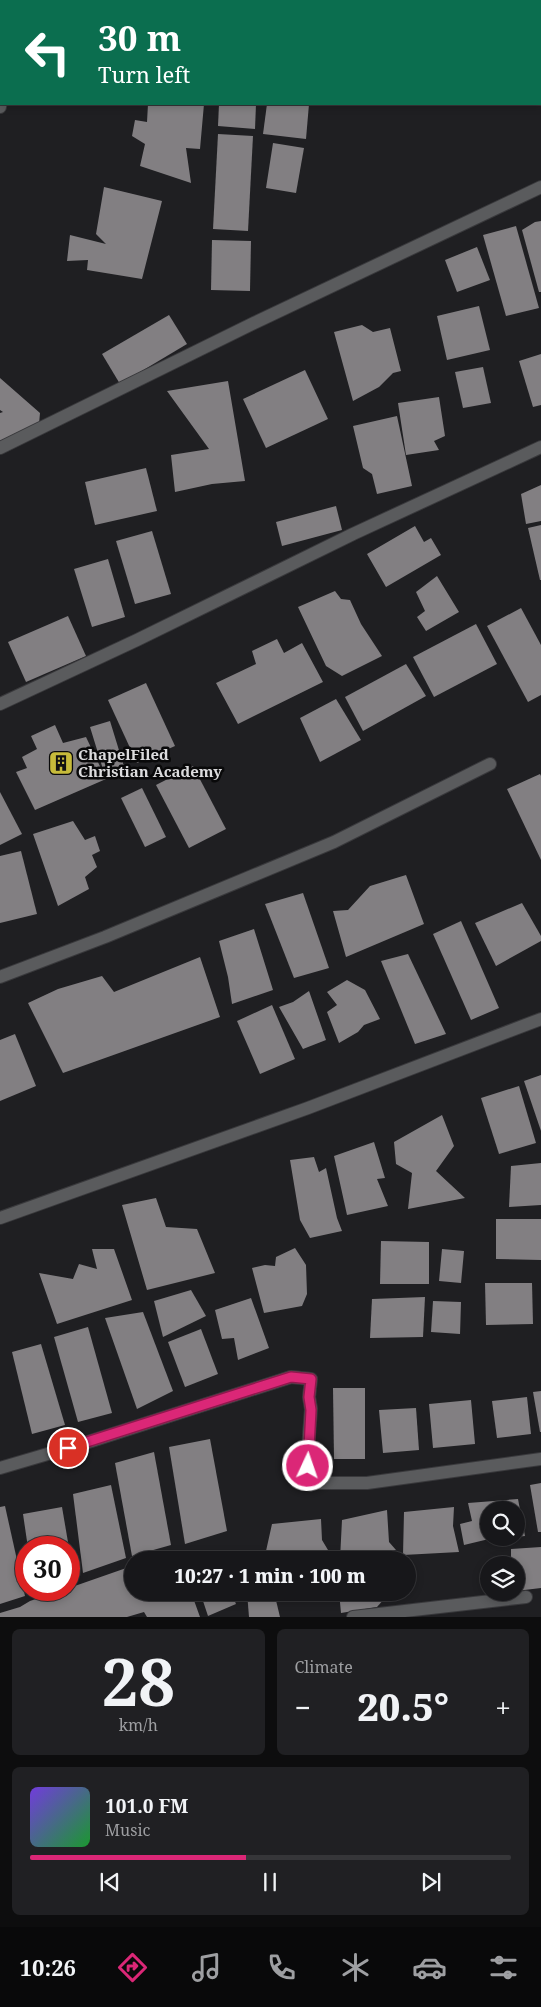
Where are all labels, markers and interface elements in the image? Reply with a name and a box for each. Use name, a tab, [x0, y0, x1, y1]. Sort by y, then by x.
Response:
text: 30 m	[98, 14, 181, 61]
icon: left	[15, 20, 80, 85]
text: Turn left	[98, 59, 190, 89]
place label: ChapelFiled Christian Academy	[78, 744, 222, 781]
building icon: ChapelFiled Christian Academy	[48, 750, 74, 776]
pin	[47, 1427, 89, 1469]
icon: arrive	[54, 1434, 82, 1462]
position arrow	[281, 1439, 333, 1491]
map controls	[480, 1501, 525, 1601]
button: search	[480, 1501, 525, 1546]
speed limit sign: 30	[15, 1536, 80, 1601]
button: layers	[480, 1556, 525, 1601]
text: 10:27 · 1 min · 100 m	[174, 1563, 366, 1589]
text: 28	[102, 1637, 175, 1725]
text: Climate	[295, 1656, 353, 1678]
text: 20.5°	[357, 1680, 449, 1732]
text: −	[295, 1688, 311, 1726]
text: +	[495, 1688, 511, 1726]
text: km/h	[119, 1714, 158, 1736]
text: 101.0 FM	[105, 1793, 188, 1819]
text: Music	[105, 1819, 150, 1841]
icon: previous	[96, 1868, 124, 1896]
icon: pause	[256, 1868, 284, 1896]
icon: next	[417, 1868, 445, 1896]
icon: directions	[115, 1950, 150, 1985]
icon: music	[189, 1950, 224, 1985]
icon: phone	[264, 1950, 299, 1985]
icon: climate	[338, 1950, 373, 1985]
icon: car	[412, 1950, 447, 1985]
icon: filters	[486, 1950, 521, 1985]
text: 10:26	[20, 1952, 76, 1982]

